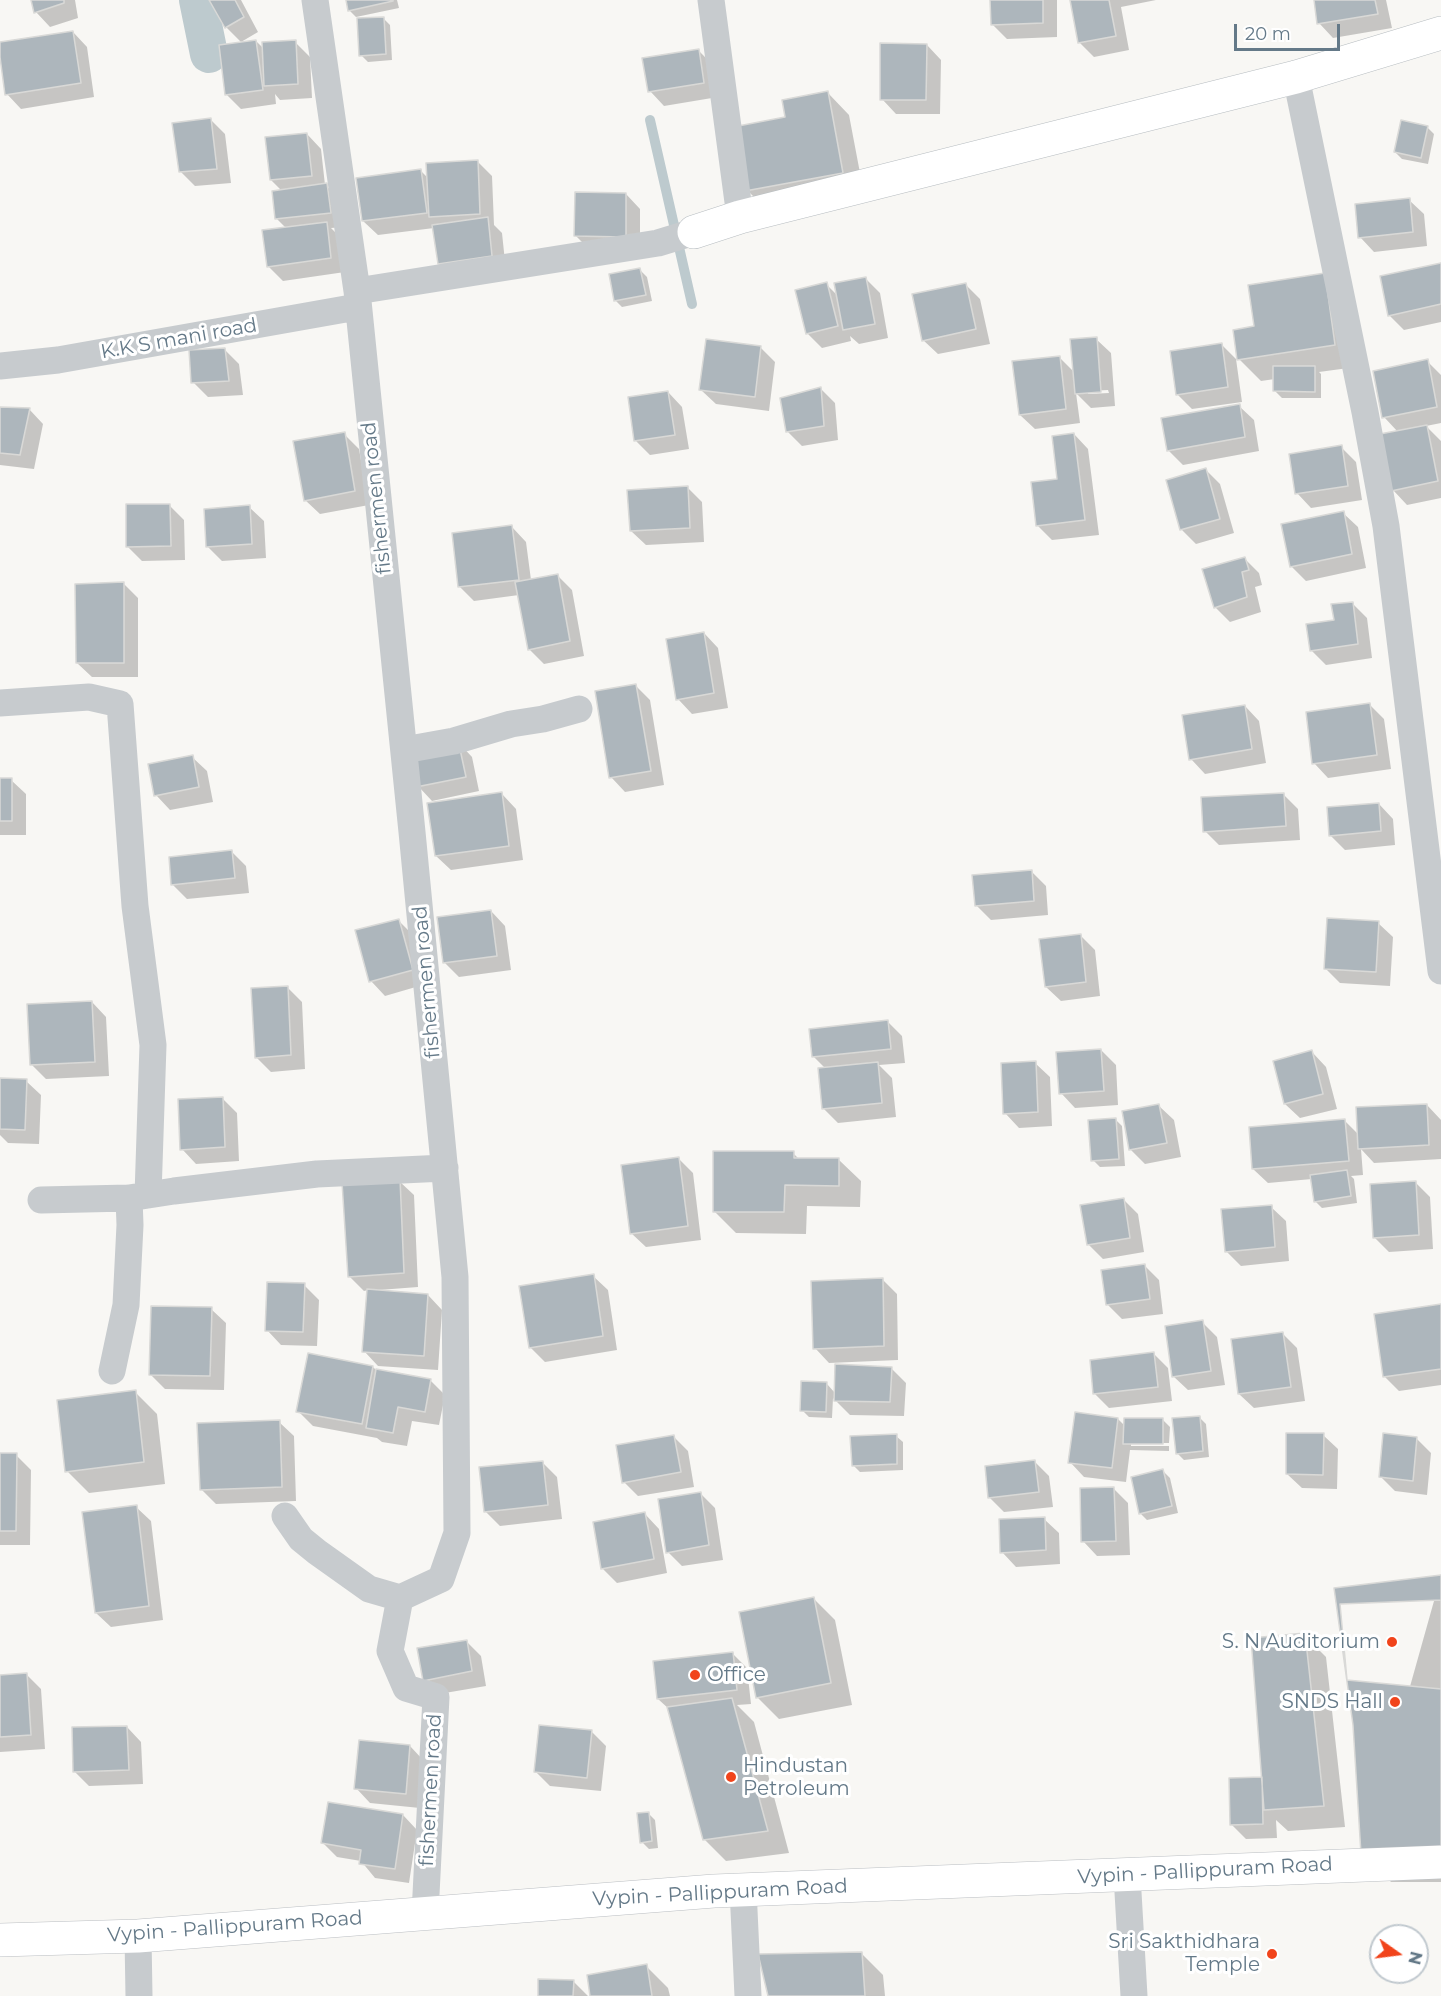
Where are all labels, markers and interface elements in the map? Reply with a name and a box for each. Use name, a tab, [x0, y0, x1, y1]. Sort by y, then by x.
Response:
scale bar	[1237, 12, 1344, 50]
text: 20 m	[1245, 23, 1291, 45]
street label: K.K S mani road	[99, 313, 259, 365]
street label: fishermen road	[357, 421, 397, 575]
street label: fishermen road	[408, 905, 446, 1059]
place label: S. N Auditorium	[1222, 1630, 1380, 1654]
marker: S. N Auditorium	[1385, 1635, 1399, 1649]
place label: Office	[707, 1663, 766, 1687]
marker: Office	[688, 1668, 702, 1682]
place label: SNDS Hall	[1282, 1690, 1383, 1714]
marker: SNDS Hall	[1388, 1695, 1402, 1709]
street label: fishermen road	[415, 1713, 447, 1867]
place label: Hindustan Petroleum	[743, 1754, 850, 1801]
marker: Hindustan Petroleum	[724, 1770, 738, 1784]
street label: Vypin - Pallippuram Road	[1077, 1852, 1333, 1890]
street label: Vypin - Pallippuram Road	[592, 1874, 848, 1912]
street label: Vypin - Pallippuram Road	[107, 1906, 363, 1948]
north arrow	[1369, 1924, 1429, 1984]
place label: Sri Sakthidhara Temple	[1108, 1930, 1260, 1977]
marker: Sri Sakthidhara Temple	[1265, 1947, 1279, 1961]
text: N	[1404, 1949, 1426, 1967]

